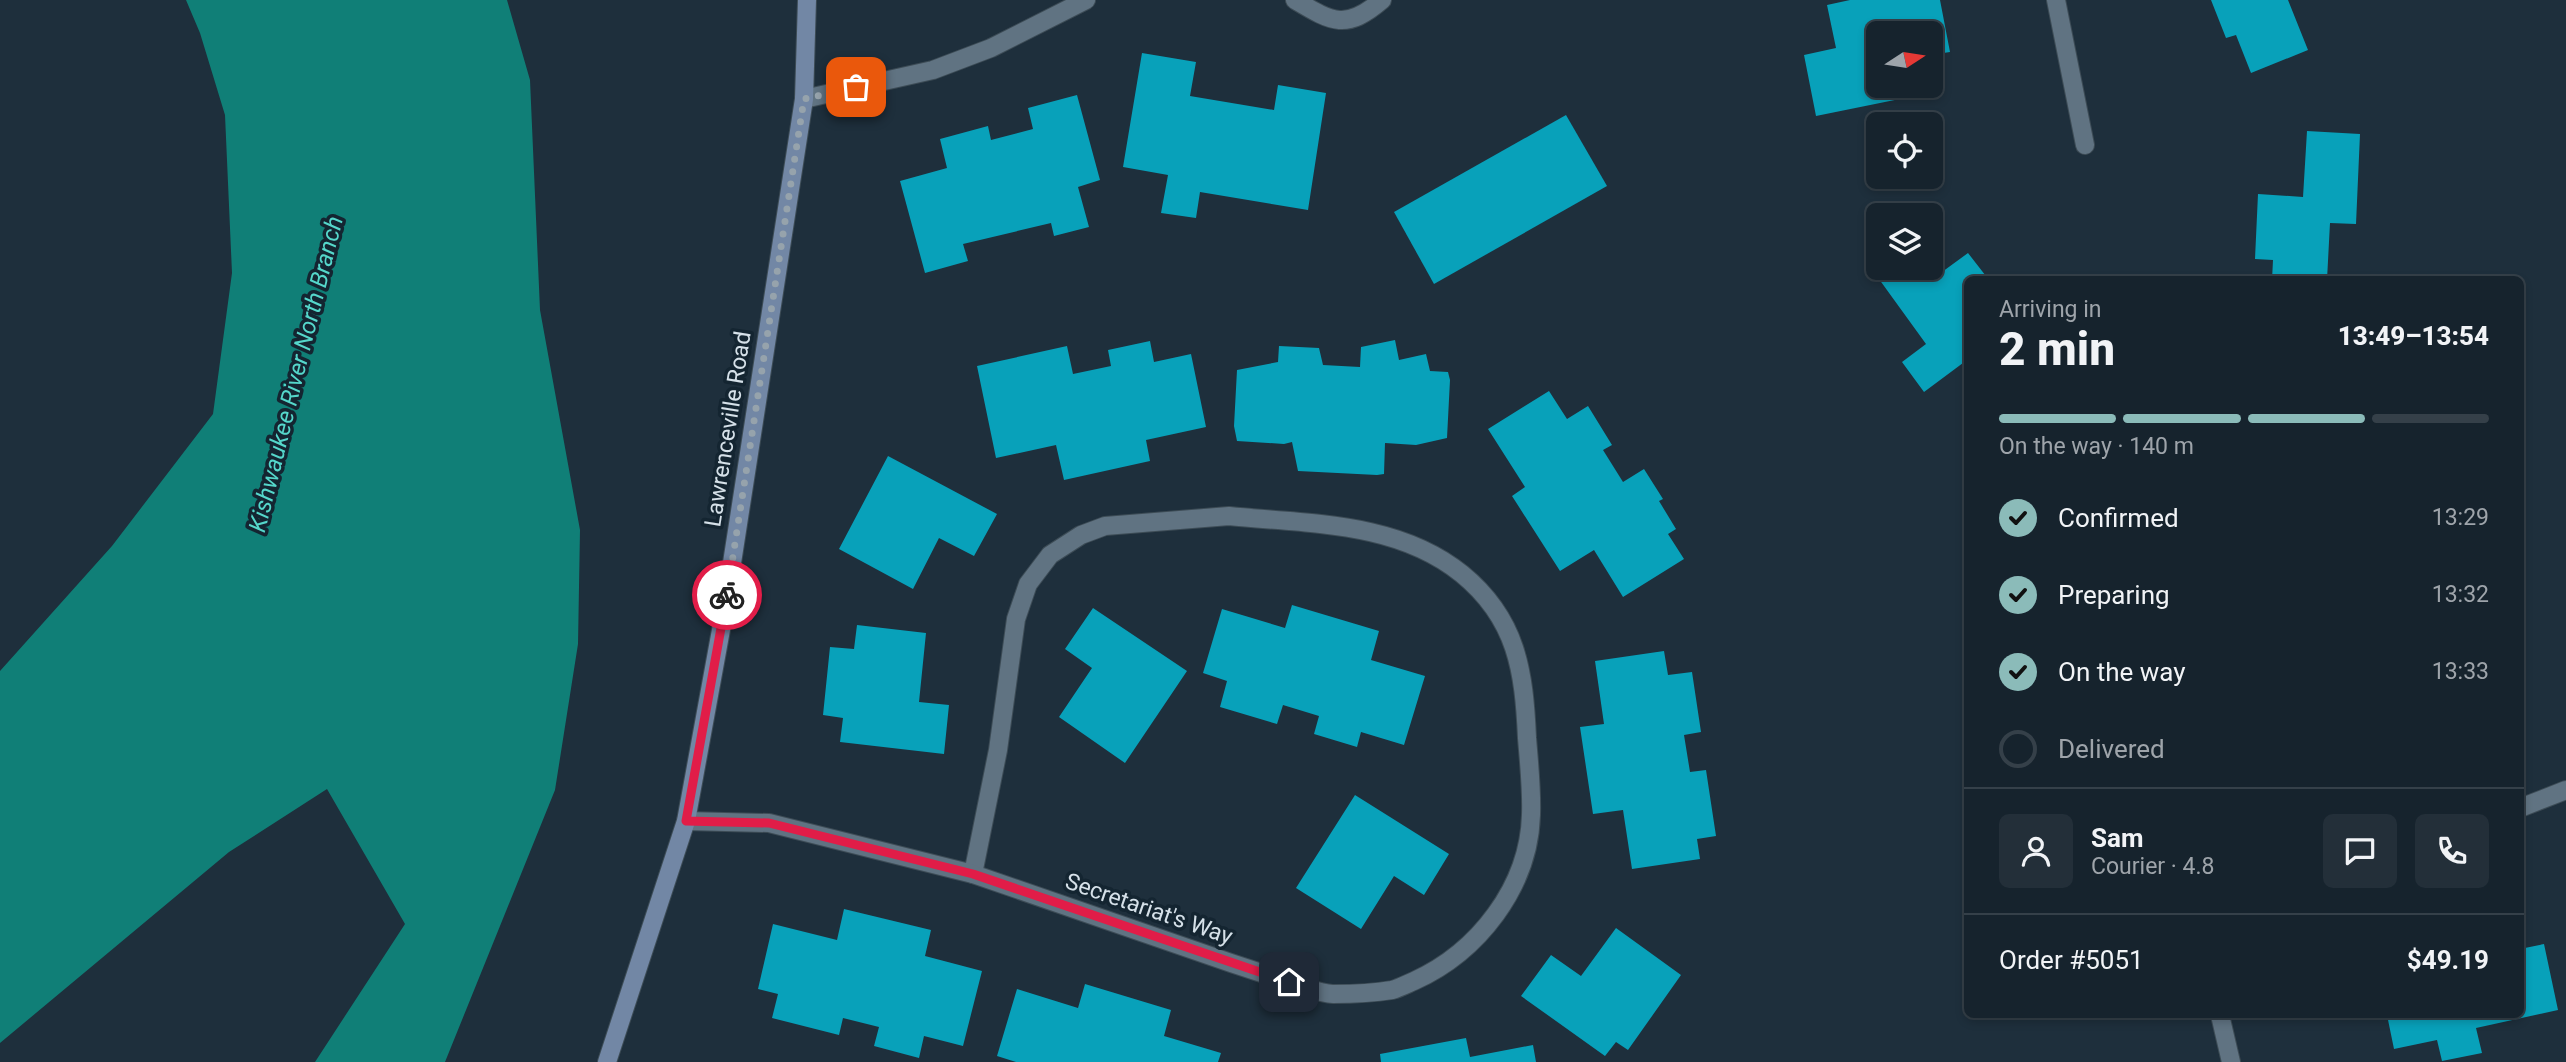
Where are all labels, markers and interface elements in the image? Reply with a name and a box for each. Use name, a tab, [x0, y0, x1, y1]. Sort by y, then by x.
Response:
north arrow	[1866, 21, 1942, 98]
map controls	[1866, 21, 1943, 280]
pin	[826, 57, 886, 117]
icon: bag	[837, 68, 875, 106]
button: locate	[1866, 112, 1943, 189]
button: layers	[1866, 203, 1943, 280]
water label: Kishwaukee River North Branch	[243, 213, 349, 535]
text: Arriving in	[1999, 296, 2102, 323]
text: 13:49–13:54	[2338, 321, 2489, 351]
text: 2 min	[1999, 322, 2115, 376]
street label: Lawrenceville Road	[699, 329, 757, 529]
text: On the way · 140 m	[1999, 433, 2194, 460]
icon: check	[1999, 499, 2037, 537]
text: Confirmed	[2058, 503, 2179, 533]
text: 13:29	[2432, 504, 2489, 531]
courier	[692, 560, 762, 630]
icon: bike	[708, 576, 746, 614]
icon: check	[1999, 576, 2037, 614]
text: Preparing	[2058, 580, 2170, 610]
text: 13:32	[2432, 581, 2489, 608]
icon: check	[1999, 653, 2037, 691]
text: On the way	[2058, 657, 2186, 687]
text: 13:33	[2432, 658, 2489, 685]
text: Delivered	[2058, 734, 2165, 764]
button: person	[1999, 814, 2073, 888]
button: chat	[2323, 814, 2397, 888]
button: phone	[2415, 814, 2489, 888]
text: Sam	[2091, 823, 2143, 853]
text: Courier · 4.8	[2091, 853, 2214, 880]
street label: Secretariat's Way	[1062, 868, 1236, 950]
text: Order #5051	[1999, 945, 2144, 975]
text: $49.19	[2407, 945, 2489, 975]
pin	[1259, 952, 1319, 1012]
icon: home	[1270, 963, 1308, 1001]

